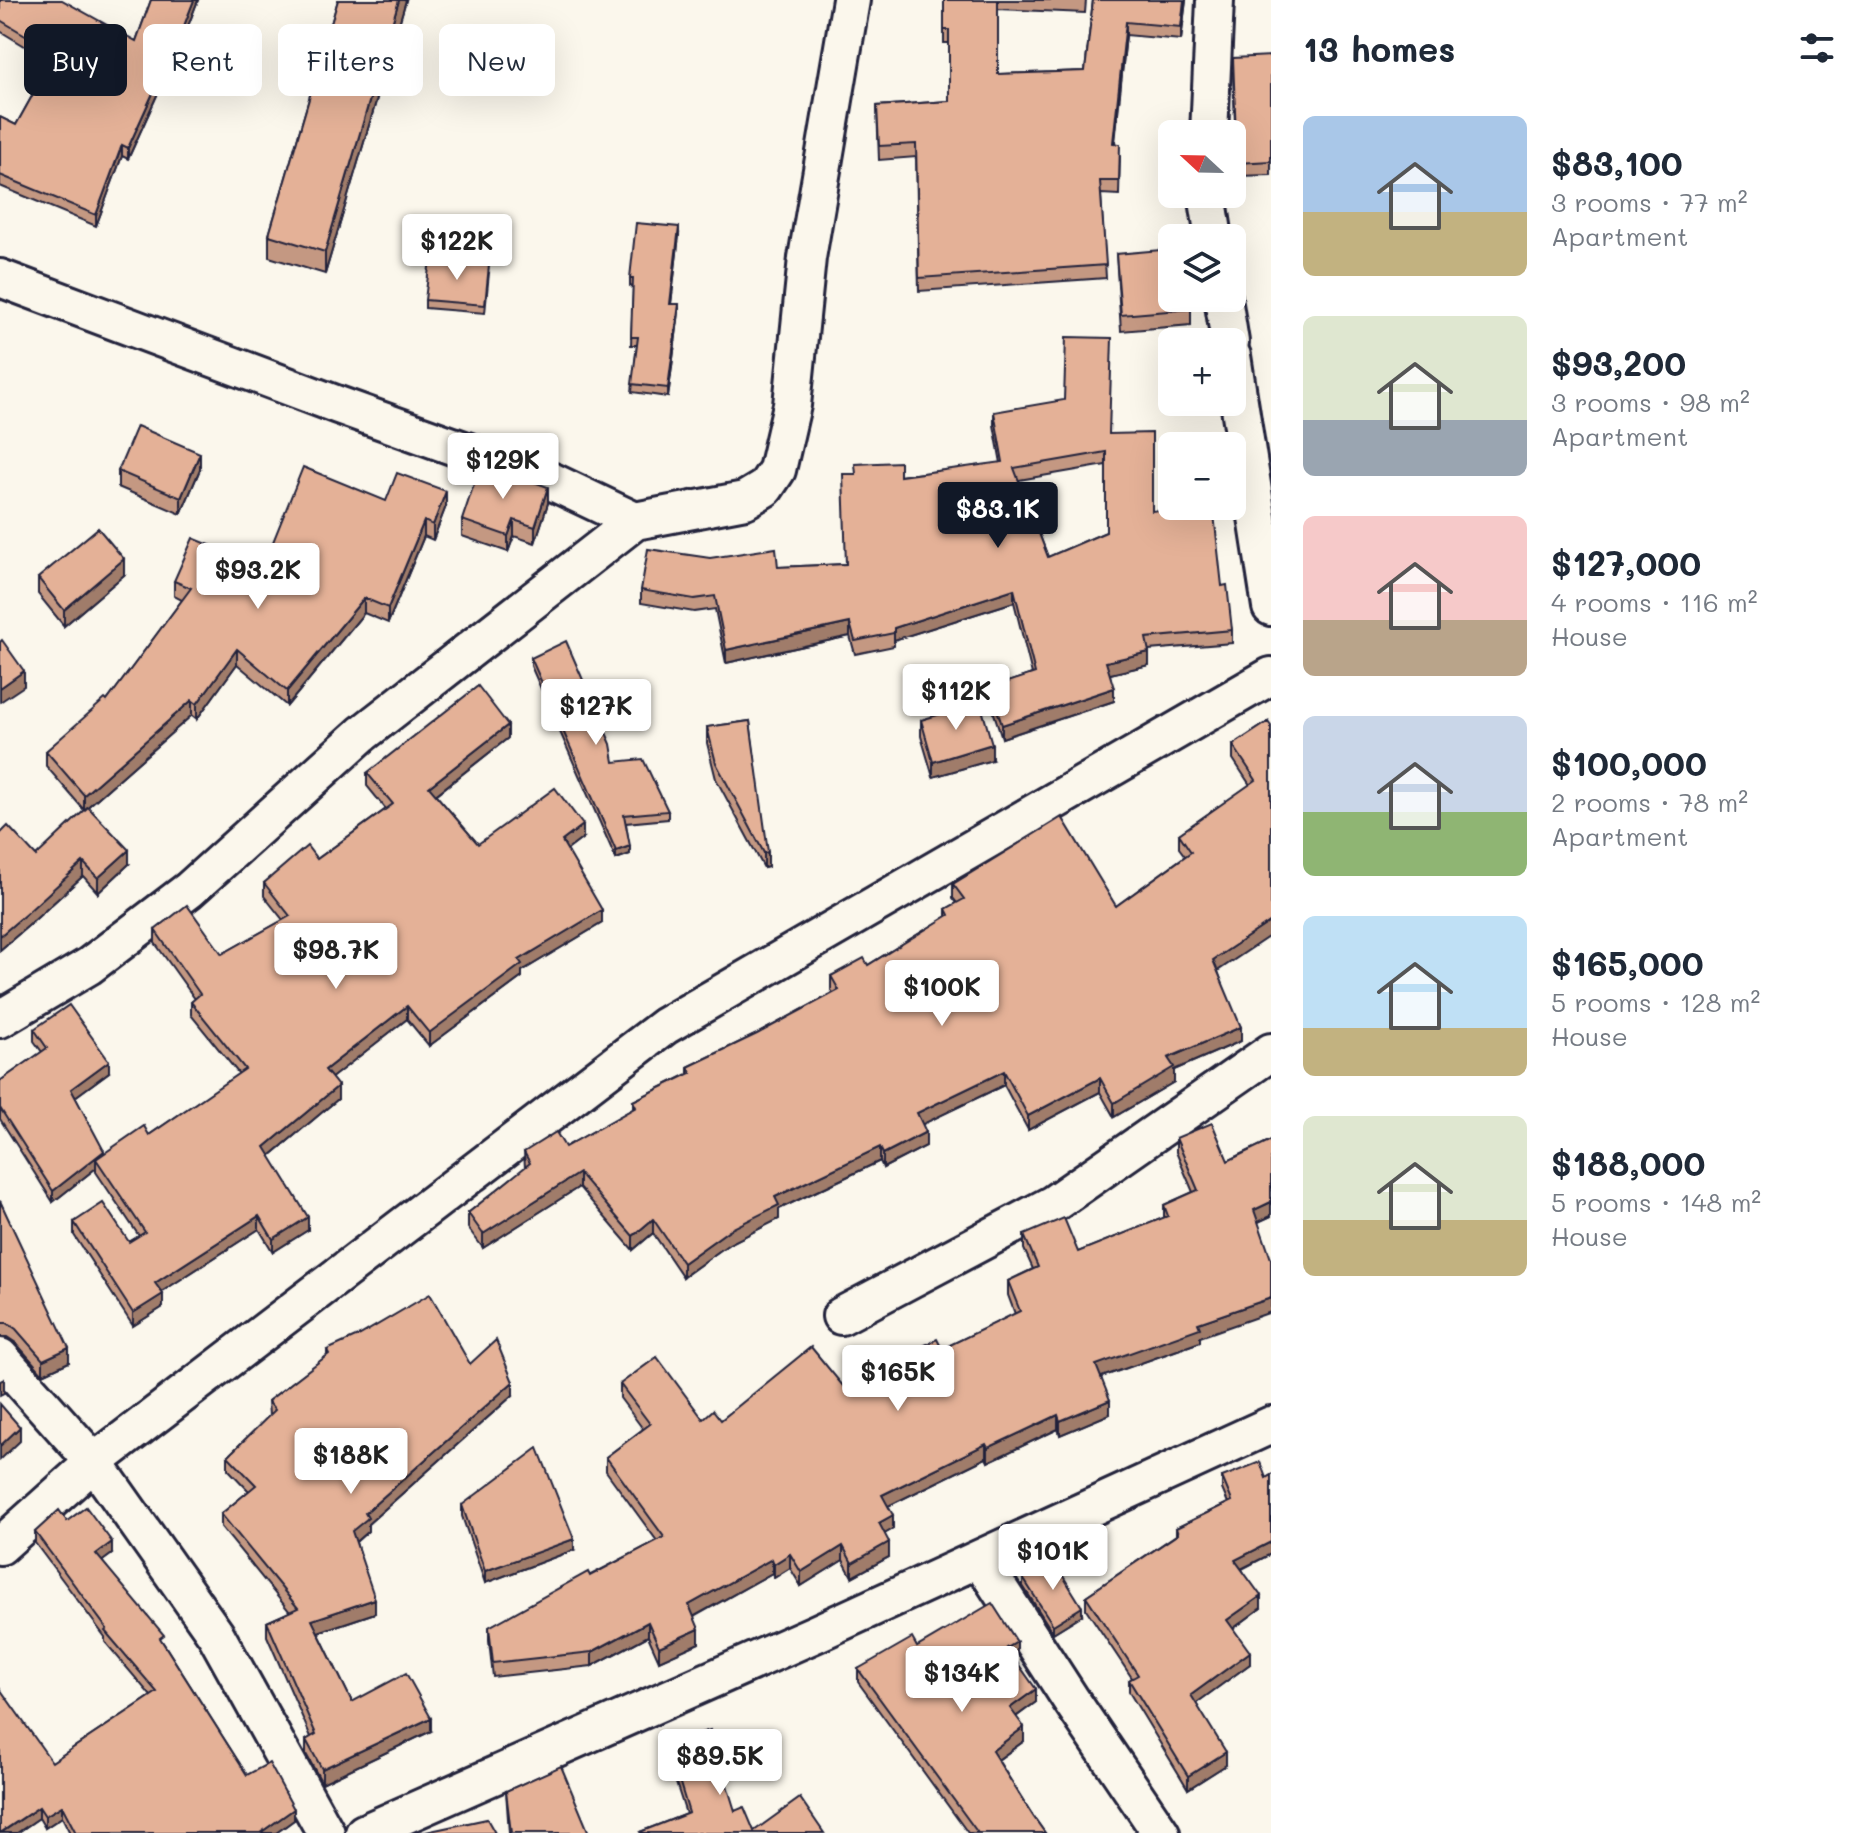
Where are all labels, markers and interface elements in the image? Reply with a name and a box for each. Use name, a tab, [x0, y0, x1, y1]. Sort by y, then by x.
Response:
chip: Buy	[24, 24, 127, 96]
chip: Rent	[143, 24, 262, 96]
chip: Filters	[278, 24, 423, 96]
chip: New	[439, 24, 555, 96]
text: 13 homes	[1303, 26, 1456, 71]
icon: filters	[1795, 26, 1839, 70]
north arrow	[1158, 120, 1246, 208]
map controls	[1158, 120, 1246, 520]
text: $83,100	[1551, 140, 1683, 185]
icon: home	[1367, 148, 1463, 244]
text: 3 rooms · 77 m²	[1551, 185, 1748, 219]
pin: $122K	[401, 214, 513, 282]
text: Apartment	[1551, 219, 1688, 253]
text: $122K	[420, 223, 494, 257]
button: layers	[1158, 224, 1246, 312]
button: +	[1158, 328, 1246, 416]
text: $93,200	[1551, 340, 1686, 385]
icon: home	[1367, 348, 1463, 444]
text: 3 rooms · 98 m²	[1551, 385, 1750, 419]
text: Apartment	[1551, 419, 1688, 453]
button: −	[1158, 432, 1246, 520]
pin: $129K	[447, 433, 559, 501]
text: $129K	[466, 442, 540, 476]
pin: $83.1K	[933, 482, 1063, 550]
text: $83.1K	[956, 491, 1040, 525]
text: $127,000	[1551, 540, 1701, 585]
pin: $93.2K	[193, 543, 323, 611]
icon: home	[1367, 548, 1463, 644]
text: $93.2K	[215, 552, 301, 586]
text: 4 rooms · 116 m²	[1551, 585, 1758, 619]
text: House	[1551, 619, 1628, 653]
pin: $112K	[900, 664, 1012, 732]
text: $112K	[921, 673, 991, 707]
pin: $127K	[540, 679, 652, 747]
text: $127K	[559, 688, 633, 722]
text: $100,000	[1551, 740, 1707, 785]
icon: home	[1367, 748, 1463, 844]
text: 2 rooms · 78 m²	[1551, 785, 1748, 819]
text: Apartment	[1551, 819, 1688, 853]
pin: $98.7K	[271, 923, 401, 991]
text: $98.7K	[292, 932, 380, 966]
text: $165,000	[1551, 940, 1704, 985]
icon: home	[1367, 948, 1463, 1044]
pin: $100K	[886, 960, 998, 1028]
text: $100K	[903, 969, 981, 1003]
text: 5 rooms · 128 m²	[1551, 985, 1760, 1019]
text: House	[1551, 1019, 1628, 1053]
text: $188,000	[1551, 1140, 1705, 1185]
icon: home	[1367, 1148, 1463, 1244]
text: 5 rooms · 148 m²	[1551, 1185, 1761, 1219]
text: House	[1551, 1219, 1628, 1253]
pin: $165K	[842, 1345, 954, 1413]
text: $165K	[860, 1354, 936, 1388]
pin: $188K	[295, 1428, 407, 1496]
text: $188K	[313, 1437, 389, 1471]
pin: $101K	[997, 1524, 1109, 1592]
text: $101K	[1017, 1533, 1089, 1567]
pin: $134K	[906, 1646, 1018, 1714]
text: $134K	[924, 1655, 1000, 1689]
pin: $89.5K	[655, 1729, 785, 1797]
text: $89.5K	[676, 1738, 764, 1772]

